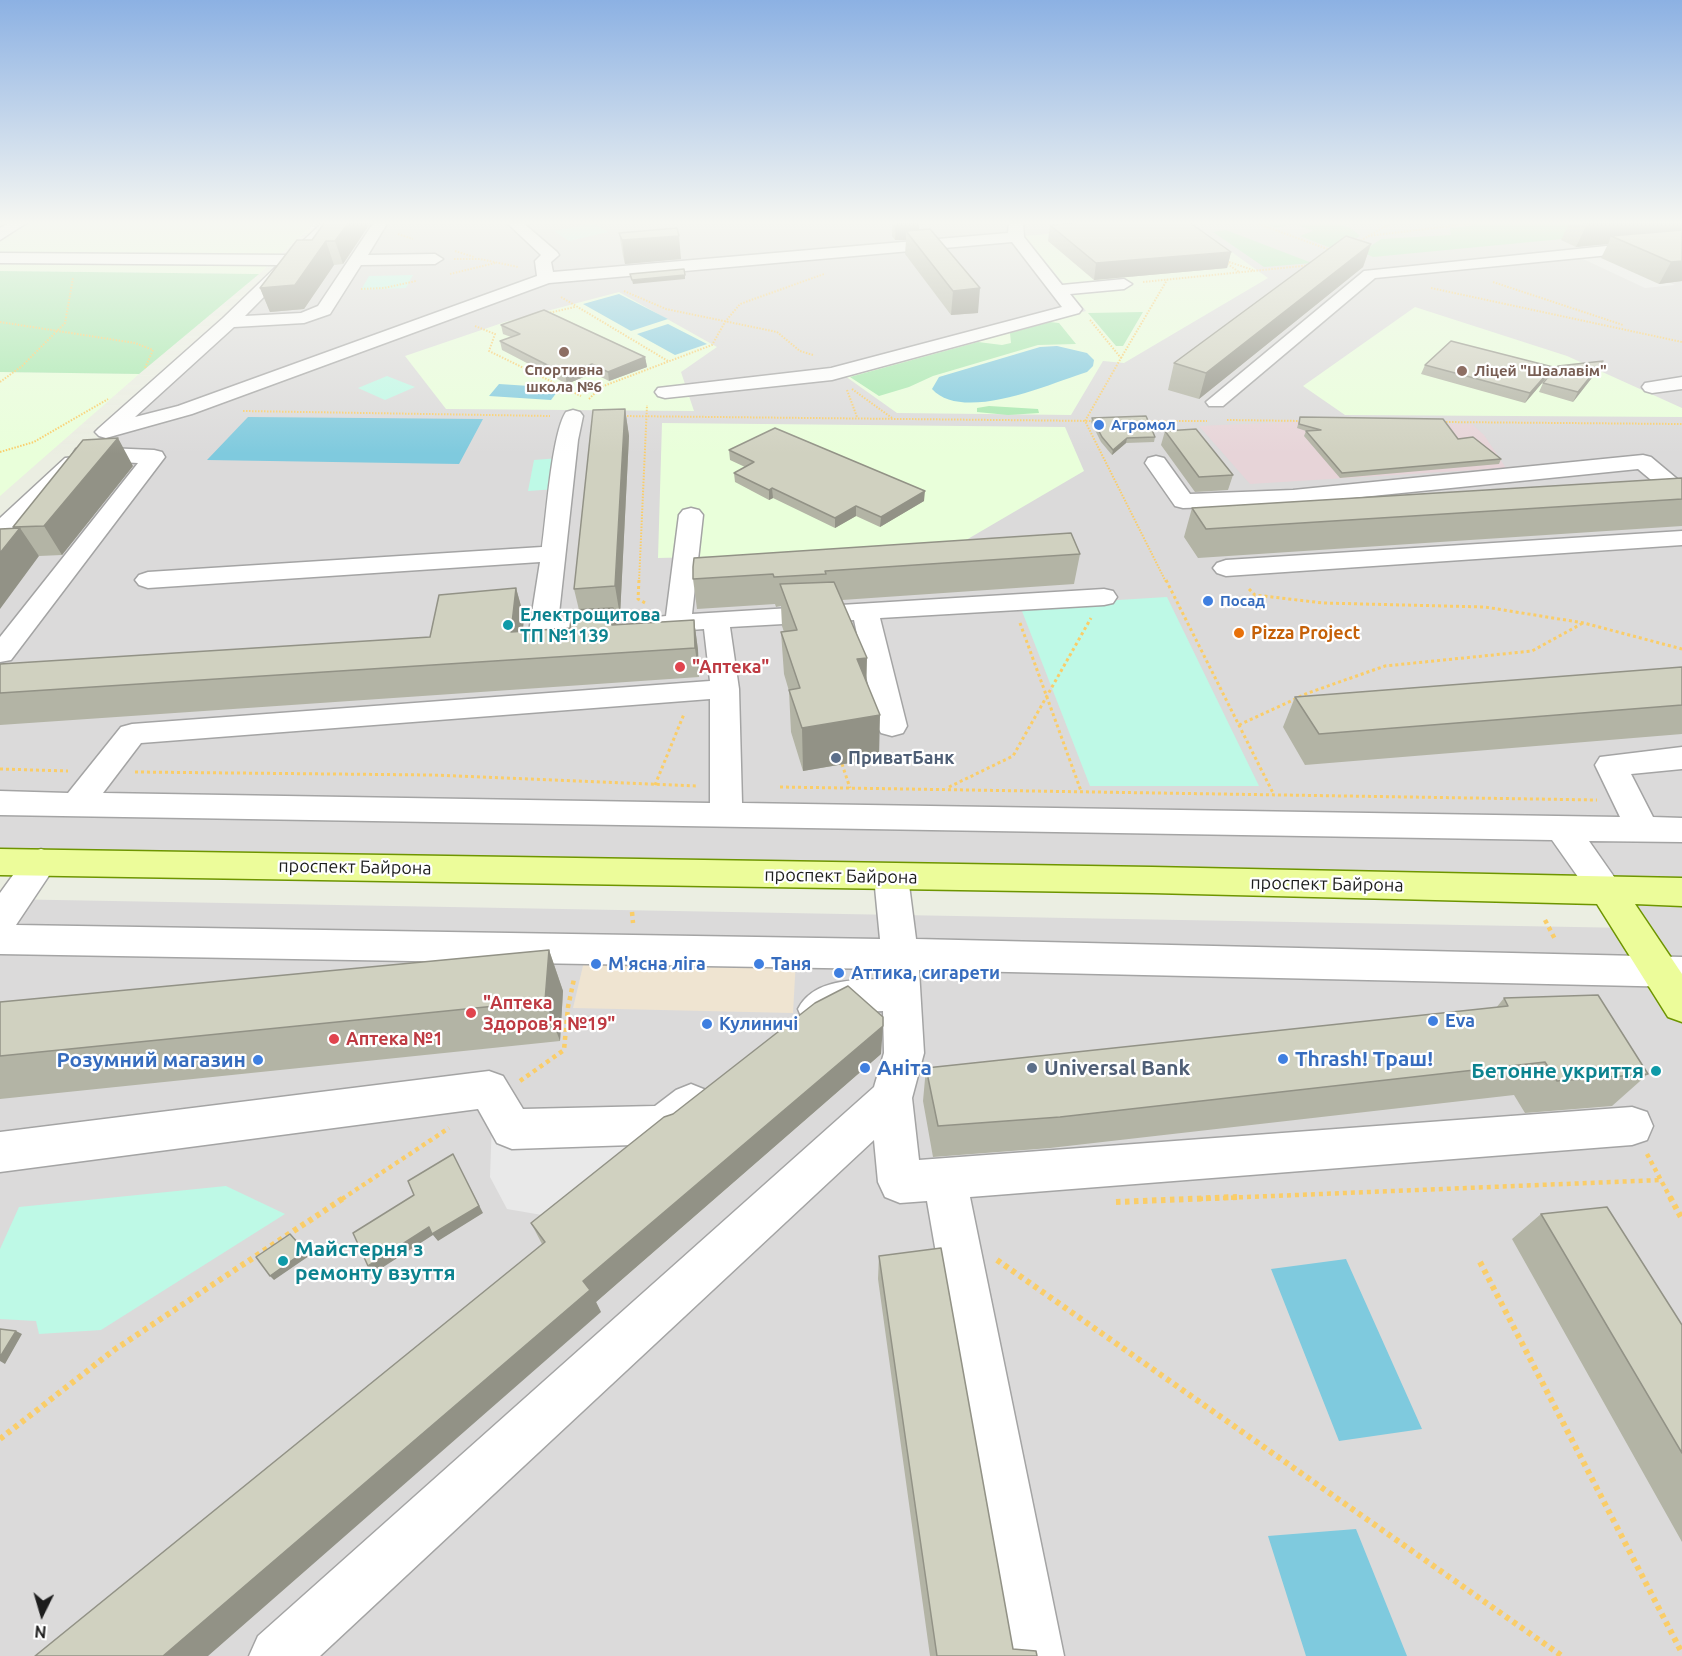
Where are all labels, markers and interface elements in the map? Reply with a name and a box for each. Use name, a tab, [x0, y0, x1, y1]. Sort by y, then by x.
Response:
marker: Спортивна школа №6	[557, 345, 571, 359]
place label: Спортивна школа №6	[525, 361, 603, 396]
place label: Ліцей "Шаалавім"	[1474, 362, 1607, 380]
marker: Ліцей "Шаалавім"	[1455, 364, 1469, 378]
place label: Агромол	[1111, 416, 1176, 434]
marker: Агромол	[1092, 418, 1106, 432]
place label: Посад	[1220, 592, 1265, 610]
marker: Посад	[1201, 594, 1215, 608]
place label: Електрощитова ТП №1139	[520, 604, 660, 646]
marker: Електрощитова ТП №1139	[501, 618, 515, 632]
place label: Pizza Project	[1251, 622, 1360, 644]
marker: Pizza Project	[1232, 626, 1246, 640]
place label: "Аптека"	[692, 656, 769, 678]
marker: "Аптека"	[673, 660, 687, 674]
place label: ПриватБанк	[848, 747, 954, 769]
marker: ПриватБанк	[829, 751, 843, 765]
street label: проспект Байрона	[278, 855, 432, 879]
street label: проспект Байрона	[764, 864, 918, 888]
street label: проспект Байрона	[1250, 872, 1404, 896]
place label: М'ясна ліга	[608, 953, 706, 975]
place label: Таня	[771, 953, 811, 975]
marker: М'ясна ліга	[589, 957, 603, 971]
marker: Таня	[752, 957, 766, 971]
place label: Аттика, сигарети	[851, 962, 1000, 984]
marker: Аттика, сигарети	[832, 966, 846, 980]
place label: "Аптека Здоров'я №19"	[483, 992, 615, 1034]
marker: "Аптека Здоров'я №19"	[464, 1006, 478, 1020]
place label: Eva	[1445, 1010, 1475, 1032]
place label: Кулиничі	[719, 1013, 798, 1035]
marker: Eva	[1426, 1014, 1440, 1028]
marker: Кулиничі	[700, 1017, 714, 1031]
place label: Аптека №1	[346, 1028, 443, 1050]
marker: Аптека №1	[327, 1032, 341, 1046]
place label: Thrash! Траш!	[1295, 1046, 1433, 1072]
place label: Розумний магазин	[57, 1047, 246, 1073]
marker: Thrash! Траш!	[1276, 1052, 1290, 1066]
marker: Розумний магазин	[251, 1053, 265, 1067]
place label: Аніта	[877, 1055, 932, 1081]
place label: Universal Bank	[1044, 1055, 1190, 1081]
place label: Бетонне укриття	[1471, 1058, 1644, 1084]
marker: Аніта	[858, 1061, 872, 1075]
marker: Universal Bank	[1025, 1061, 1039, 1075]
marker: Бетонне укриття	[1649, 1064, 1663, 1078]
place label: Майстерня з ремонту взуття	[295, 1236, 455, 1286]
marker: Майстерня з ремонту взуття	[276, 1254, 290, 1268]
north arrow	[12, 1584, 72, 1644]
text: N	[34, 1622, 47, 1641]

